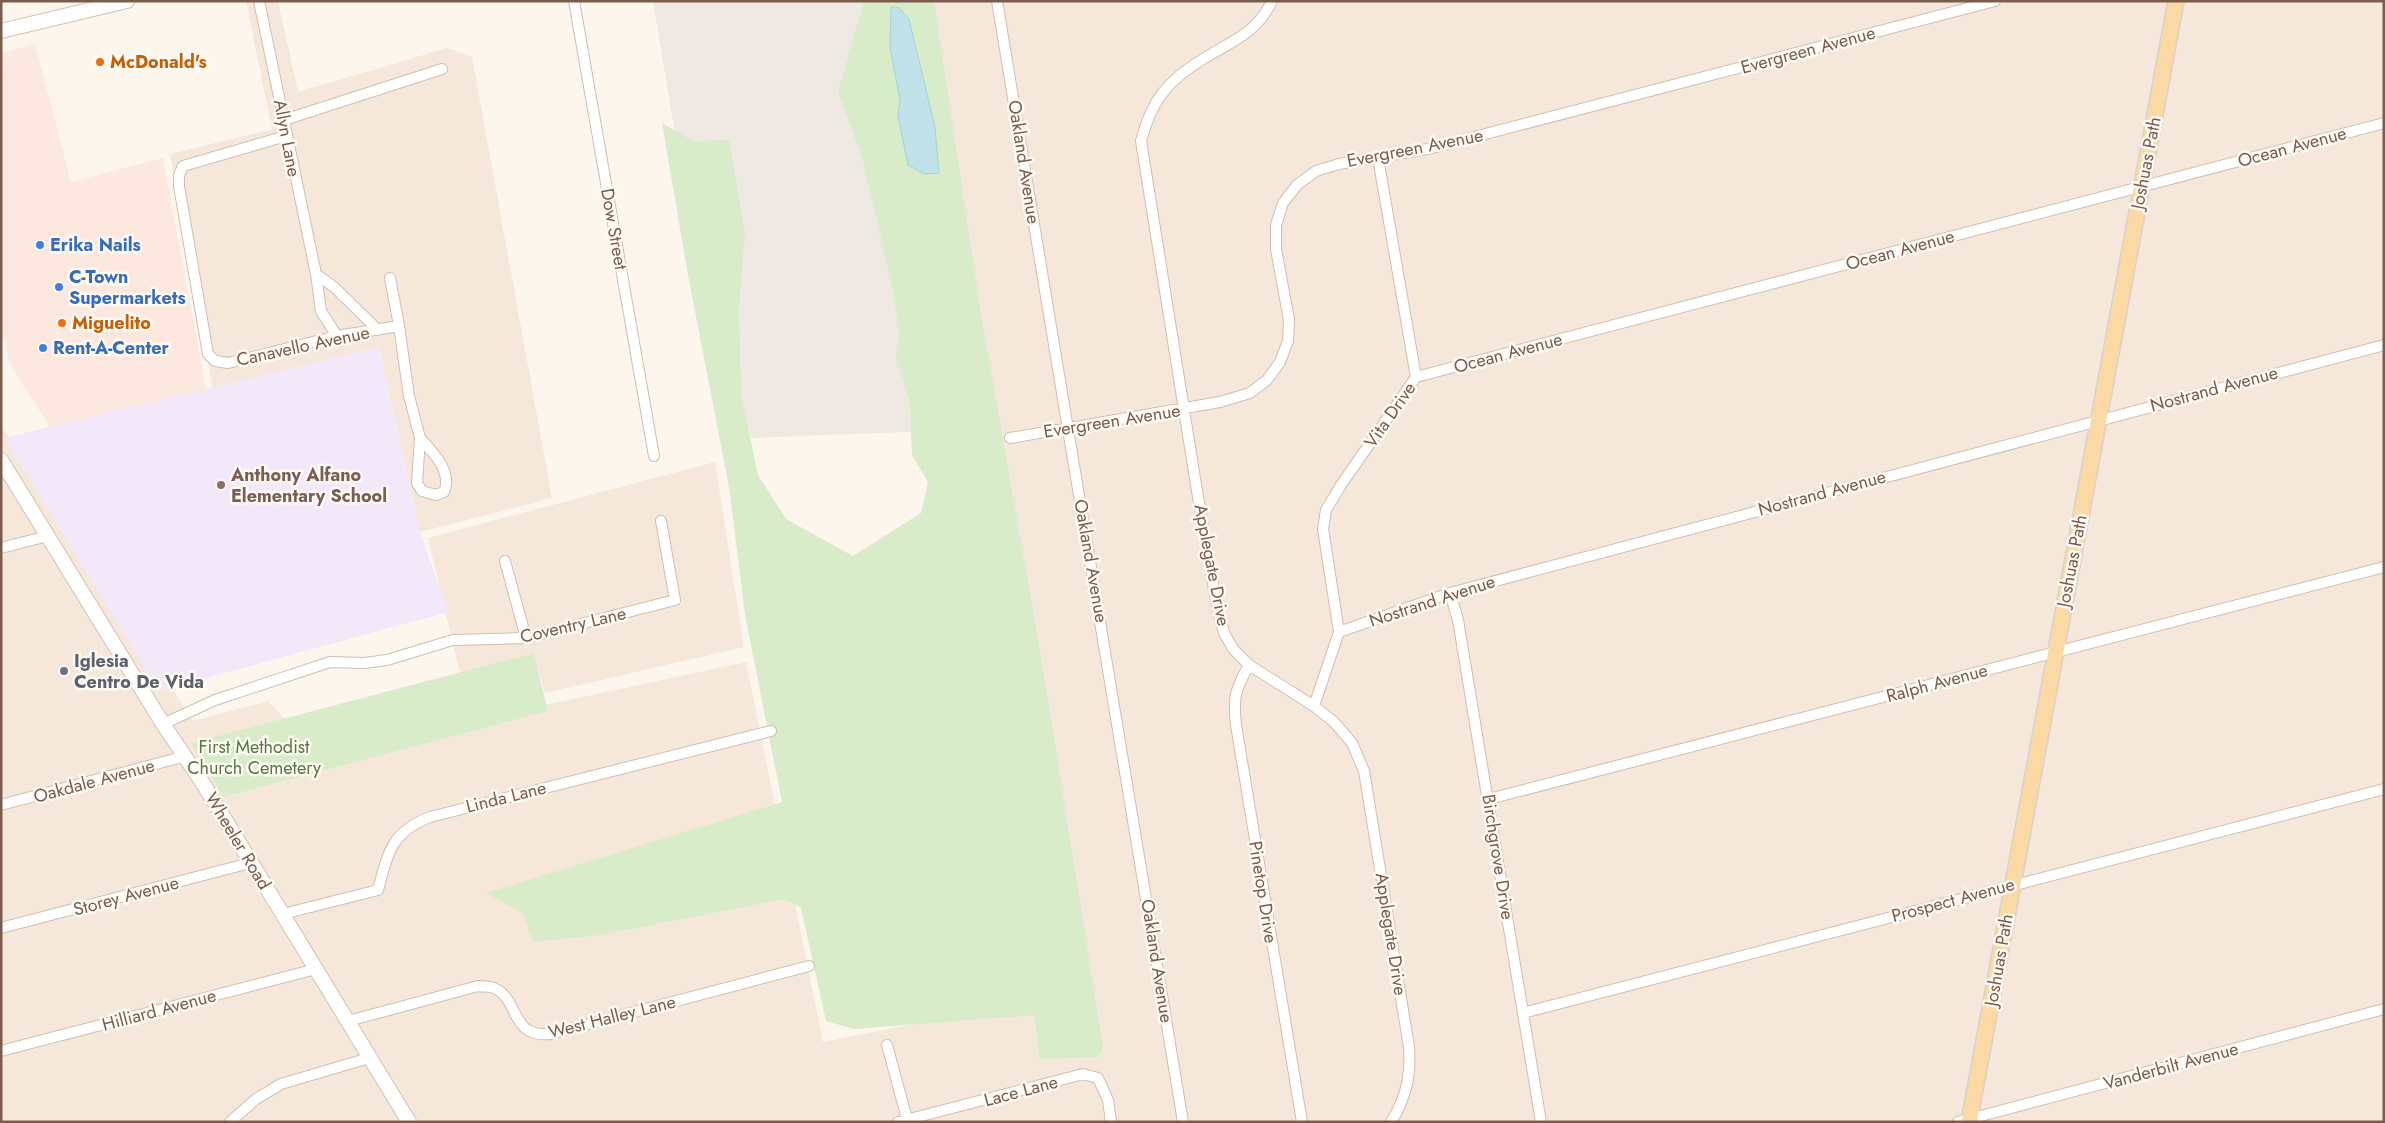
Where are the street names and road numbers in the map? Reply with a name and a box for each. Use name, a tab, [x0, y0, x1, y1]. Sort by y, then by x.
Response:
street label: Evergreen Avenue	[1738, 20, 1878, 80]
street label: Allyn Lane	[267, 97, 307, 179]
street label: Oakland Avenue	[1001, 98, 1047, 226]
street label: Joshuas Path	[2124, 115, 2168, 213]
street label: Ocean Avenue	[2235, 120, 2349, 174]
street label: Evergreen Avenue	[1345, 122, 1485, 174]
street label: Dow Street	[594, 186, 634, 272]
street label: Ocean Avenue	[1843, 223, 1957, 277]
street label: Canavello Avenue	[234, 319, 372, 373]
street label: Ocean Avenue	[1451, 326, 1565, 380]
street label: Nostrand Avenue	[2147, 359, 2281, 419]
street label: Vita Drive	[1358, 377, 1422, 453]
street label: Evergreen Avenue	[1042, 397, 1182, 445]
street label: Nostrand Avenue	[1755, 463, 1889, 523]
street label: Oakland Avenue	[1067, 497, 1115, 625]
street label: Applegate Drive	[1187, 502, 1237, 628]
street label: Joshuas Path	[2050, 513, 2094, 611]
street label: Nostrand Avenue	[1366, 568, 1498, 634]
street label: Coventry Lane	[517, 600, 629, 650]
street label: Ralph Avenue	[1883, 657, 1991, 709]
street label: Oakdale Avenue	[30, 752, 158, 810]
street label: Linda Lane	[463, 774, 549, 820]
street label: Wheeler Road	[199, 787, 277, 895]
street label: Birchgrove Drive	[1475, 792, 1521, 922]
street label: Pinetop Drive	[1242, 839, 1284, 945]
street label: Storey Avenue	[70, 869, 182, 923]
street label: Applegate Drive	[1368, 871, 1414, 997]
street label: Prospect Avenue	[1889, 871, 2017, 929]
street label: Oakland Avenue	[1134, 897, 1180, 1025]
street label: Joshuas Path	[1978, 912, 2020, 1010]
street label: Hilliard Avenue	[99, 982, 219, 1038]
street label: West Halley Lane	[546, 989, 678, 1045]
street label: Vanderbilt Avenue	[2101, 1035, 2241, 1097]
street label: Lace Lane	[981, 1069, 1061, 1113]

